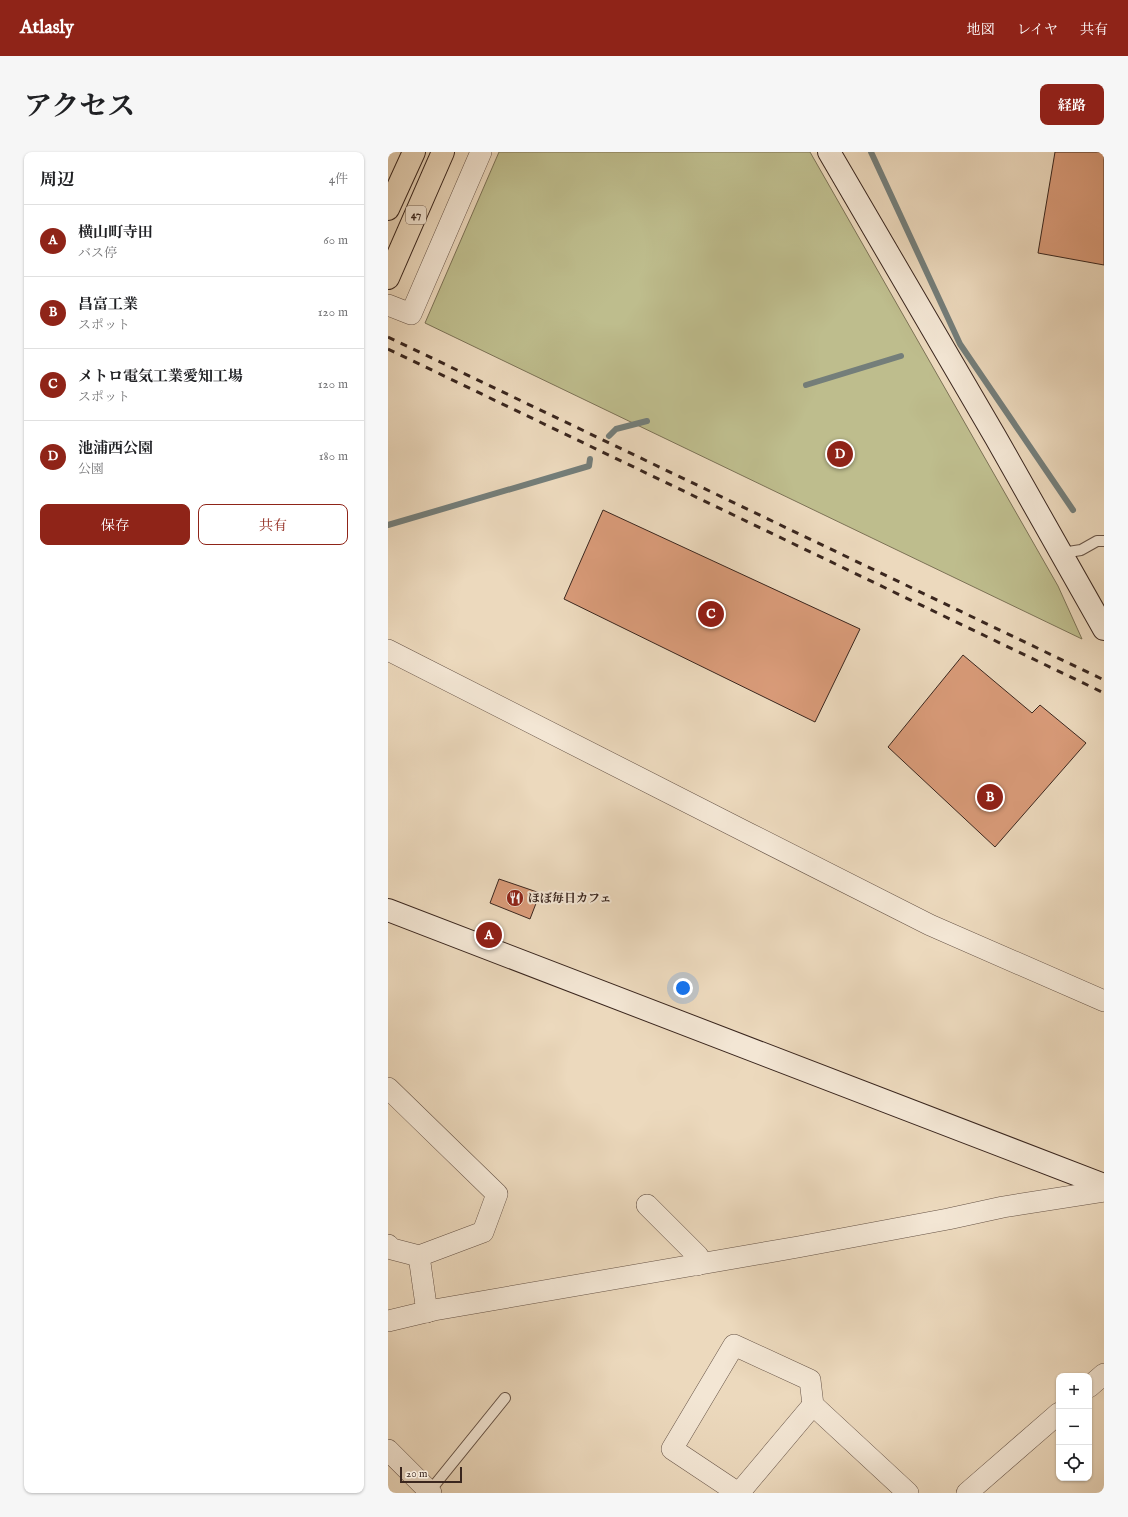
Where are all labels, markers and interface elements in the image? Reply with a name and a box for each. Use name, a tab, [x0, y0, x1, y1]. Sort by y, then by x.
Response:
text: Atlasly	[20, 16, 74, 40]
text: 地図	[967, 21, 995, 39]
text: レイヤ	[1017, 21, 1058, 39]
text: 共有	[1080, 21, 1108, 39]
button: 経路	[1040, 84, 1104, 125]
text: アクセス	[24, 90, 135, 125]
text: 周辺	[40, 170, 74, 191]
text: 4件	[329, 171, 348, 188]
road number: 47	[406, 206, 426, 224]
text: 横山町寺田	[78, 223, 153, 242]
text: A	[49, 232, 57, 249]
text: 60 m	[323, 232, 348, 249]
text: バス停	[78, 245, 117, 262]
text: 昌富工業	[78, 295, 138, 314]
text: B	[49, 304, 57, 321]
text: 120 m	[318, 304, 348, 321]
text: スポット	[78, 317, 130, 334]
text: メトロ電気工業愛知工場	[78, 367, 243, 386]
text: C	[48, 376, 58, 393]
text: 120 m	[318, 376, 348, 393]
text: スポット	[78, 389, 130, 406]
text: 池浦西公園	[78, 439, 153, 458]
pin: D	[827, 439, 853, 469]
text: D	[48, 448, 58, 465]
text: 180 m	[319, 448, 348, 465]
text: 公園	[78, 461, 104, 478]
button: 保存	[40, 504, 190, 545]
button: 共有	[198, 504, 348, 545]
pin: C	[698, 599, 724, 629]
pin: B	[977, 782, 1003, 812]
restaurant icon: ほぼ毎日カフェ	[505, 888, 525, 908]
place label: ほぼ毎日カフェ	[528, 891, 611, 906]
pin: A	[476, 920, 502, 950]
your location	[673, 978, 693, 998]
map controls	[1056, 1373, 1092, 1481]
button: +	[1056, 1373, 1092, 1409]
button: −	[1056, 1409, 1092, 1445]
button: locate	[1056, 1445, 1092, 1481]
scale bar	[400, 1465, 462, 1484]
text: 20 m	[406, 1467, 427, 1481]

